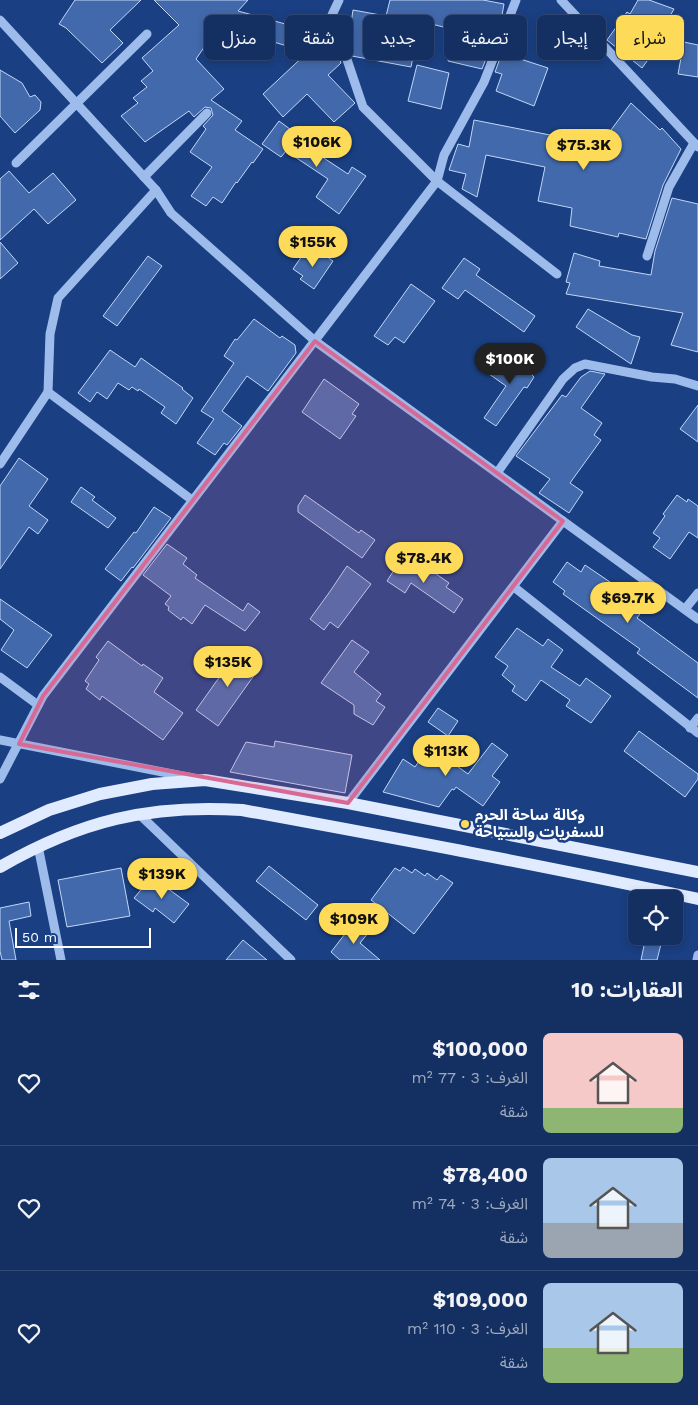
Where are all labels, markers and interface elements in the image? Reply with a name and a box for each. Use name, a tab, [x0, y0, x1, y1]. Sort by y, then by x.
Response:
chip: منزل	[204, 15, 275, 60]
chip: شقة	[285, 15, 353, 60]
chip: جديد	[363, 15, 434, 60]
chip: تصفية	[444, 15, 527, 60]
chip: إيجار	[537, 15, 606, 60]
chip: شراء	[616, 15, 684, 60]
pin: $106K	[282, 126, 352, 168]
pin: $75.3K	[543, 128, 625, 171]
text: $106K	[293, 132, 341, 151]
text: $75.3K	[557, 135, 611, 154]
pin: $155K	[278, 226, 348, 268]
text: $155K	[290, 232, 336, 251]
pin: $100K	[475, 342, 545, 385]
text: $100K	[486, 349, 534, 368]
pin: $78.4K	[383, 542, 465, 584]
text: $78.4K	[396, 548, 452, 567]
pin: $69.7K	[587, 582, 669, 624]
text: $69.7K	[601, 588, 655, 607]
pin: $135K	[193, 646, 263, 688]
text: $135K	[204, 652, 252, 671]
pin: $113K	[411, 734, 481, 777]
text: $113K	[424, 741, 468, 760]
place label: وكالة ساحة الحرم للسفريات والسياحة	[475, 806, 604, 841]
marker: وكالة ساحة الحرم للسفريات والسياحة	[459, 818, 471, 830]
pin: $139K	[127, 858, 197, 900]
text: $139K	[138, 864, 186, 883]
map controls	[628, 890, 683, 945]
button: locate	[628, 890, 683, 945]
pin: $109K	[319, 902, 389, 945]
text: $109K	[330, 909, 378, 928]
scale bar	[15, 925, 151, 948]
text: 50 m	[22, 929, 57, 945]
icon: filters	[15, 976, 43, 1004]
text: العقارات: 10	[571, 977, 683, 1002]
text: $100,000	[432, 1036, 528, 1061]
icon: home	[583, 1053, 643, 1113]
text: الغرف: 3 · 77 m²	[412, 1068, 528, 1087]
icon: heart	[15, 1069, 43, 1097]
text: شقة	[500, 1102, 528, 1121]
text: $78,400	[442, 1162, 528, 1187]
icon: home	[583, 1178, 643, 1238]
icon: heart	[15, 1194, 43, 1222]
text: الغرف: 3 · 74 m²	[412, 1194, 528, 1213]
text: شقة	[500, 1228, 528, 1247]
text: $109,000	[433, 1287, 528, 1312]
icon: home	[583, 1303, 643, 1363]
icon: heart	[15, 1319, 43, 1347]
text: الغرف: 3 · 110 m²	[407, 1319, 528, 1338]
text: شقة	[500, 1353, 528, 1372]

